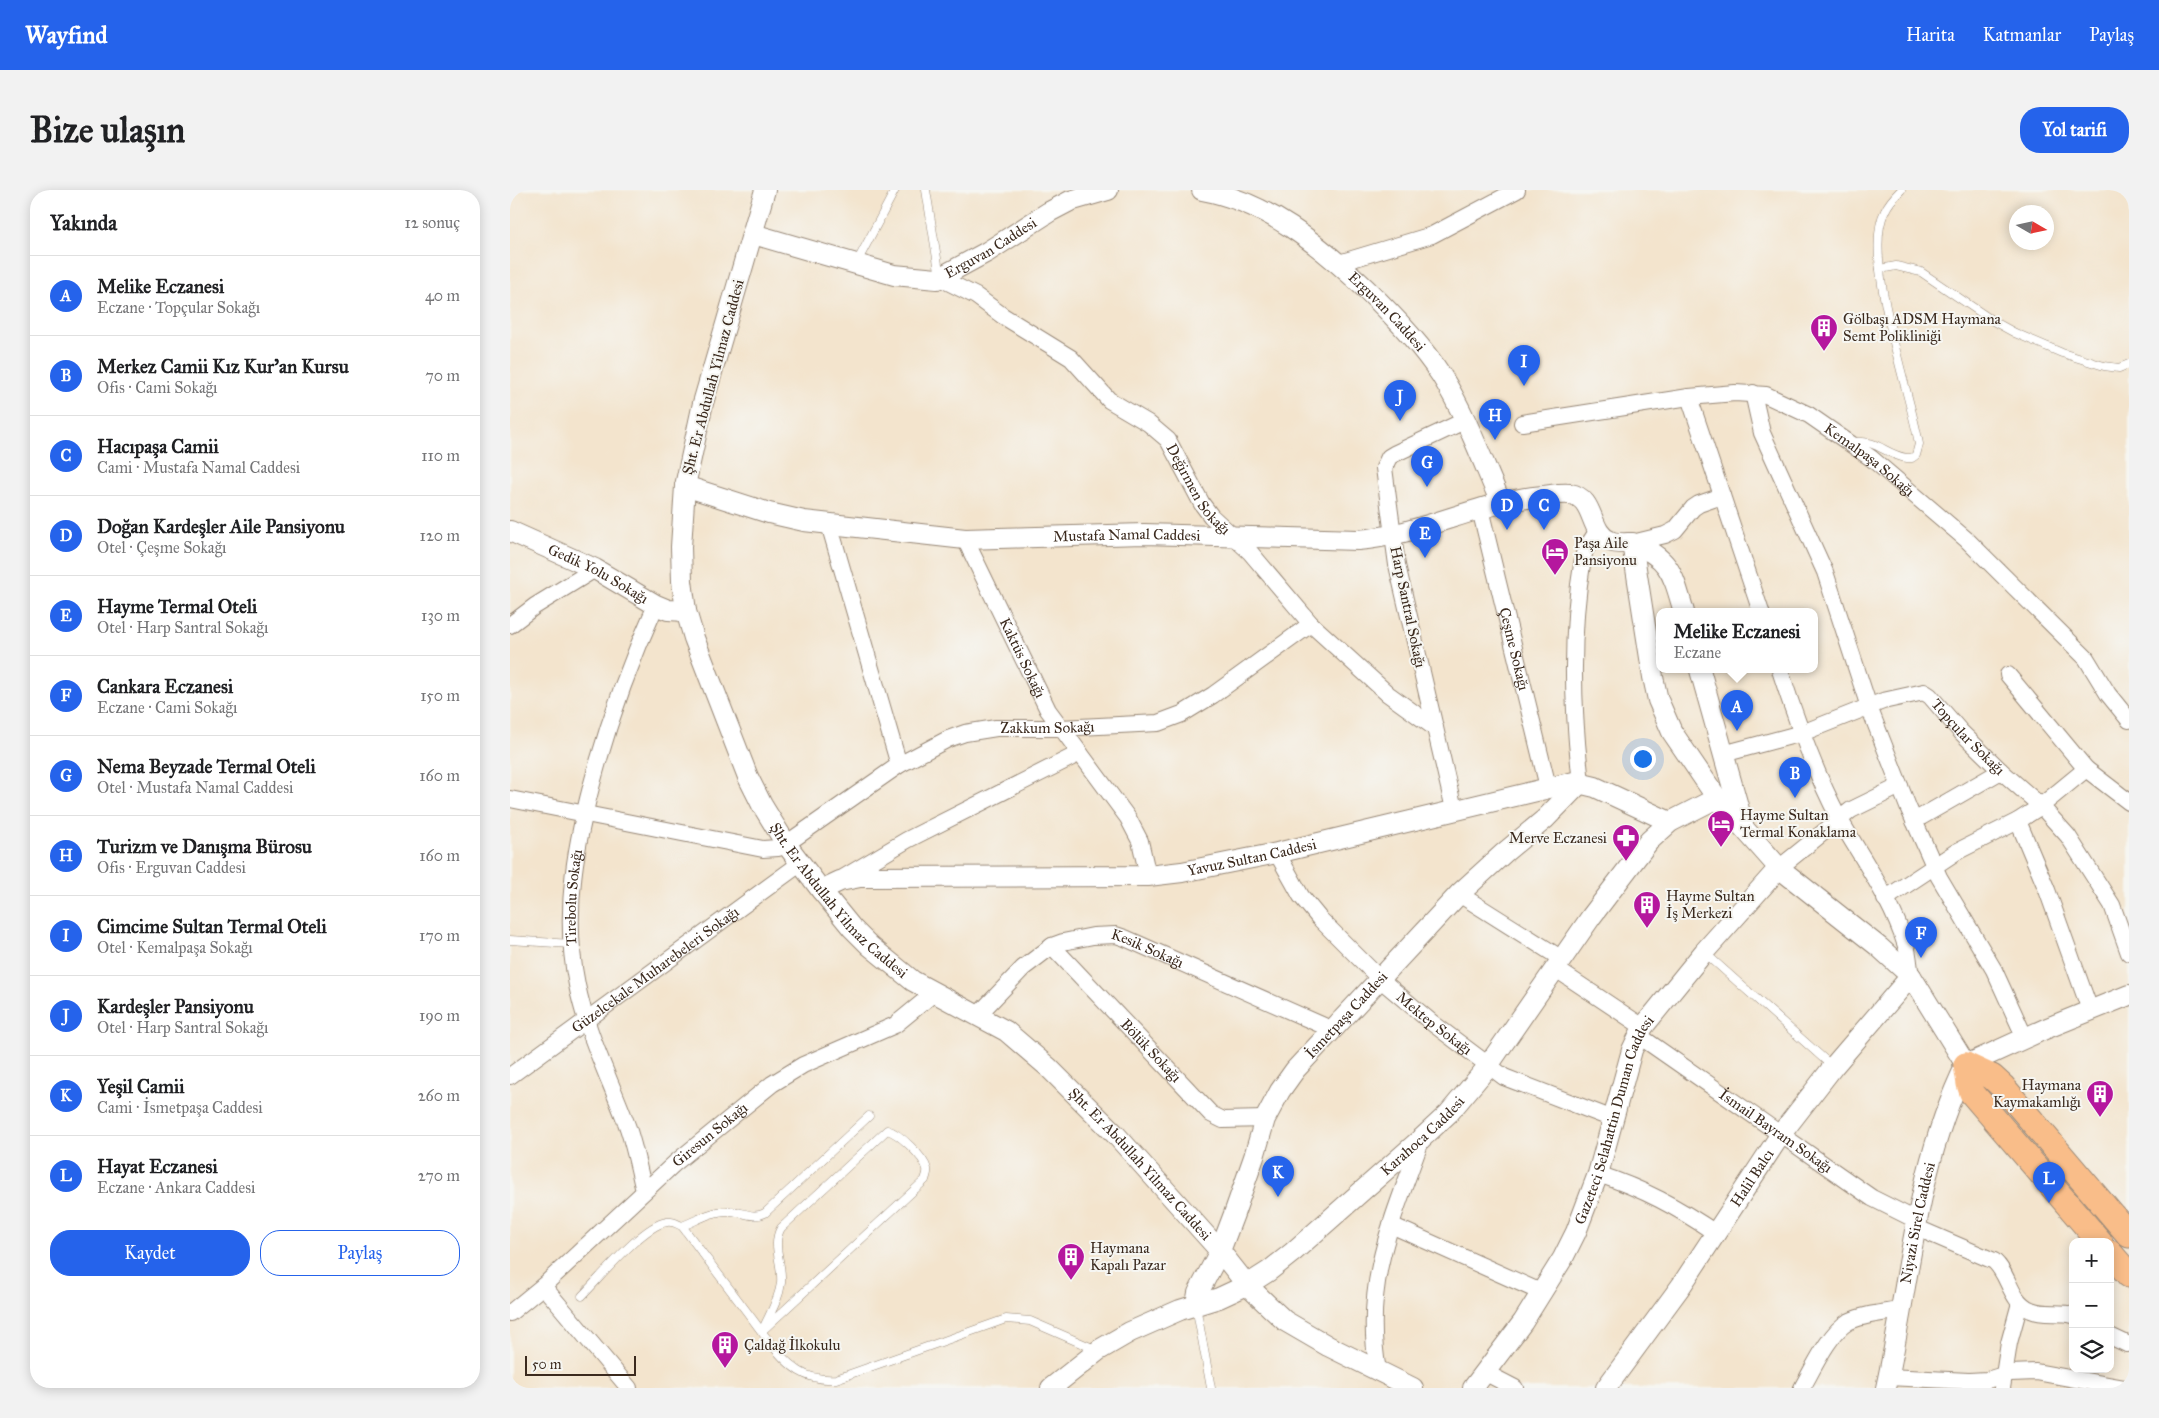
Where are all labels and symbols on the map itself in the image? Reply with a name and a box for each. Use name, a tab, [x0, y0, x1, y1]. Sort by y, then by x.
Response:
north arrow	[2009, 205, 2054, 250]
street label: Erguvan Caddesi	[942, 213, 1040, 282]
street label: Erguvan Caddesi	[1344, 268, 1429, 355]
street label: Şht. Er Abdullah Yilmaz Caddesi	[678, 277, 748, 477]
place label: Gölbaşı ADSM Haymana Semt Polikliniği	[1843, 310, 2002, 345]
building icon: Gölbaşı ADSM Haymana Semt Polikliniği	[1809, 313, 1839, 352]
pin: I	[1508, 345, 1540, 386]
pin: J	[1384, 380, 1416, 421]
pin: H	[1479, 399, 1511, 440]
street label: Kemalpaşa Sokağı	[1821, 419, 1918, 500]
street label: Değirmen Sokağı	[1162, 440, 1234, 539]
pin: G	[1411, 446, 1443, 487]
pin: D	[1491, 489, 1523, 530]
pin: C	[1528, 489, 1560, 530]
pin: E	[1409, 517, 1441, 558]
street label: Mustafa Namal Caddesi	[1053, 525, 1201, 546]
place label: Paşa Aile Pansiyonu	[1574, 534, 1637, 569]
hotel icon: Paşa Aile Pansiyonu	[1540, 537, 1570, 576]
street label: Gedik Yolu Sokağı	[545, 540, 652, 607]
street label: Harp Santral Sokağı	[1386, 545, 1430, 669]
street label: Çeşme Sokağı	[1495, 606, 1533, 692]
street label: Kaktüs Sokağı	[996, 615, 1050, 701]
pin: A	[1721, 690, 1753, 731]
street label: Topçular Sokağı	[1928, 695, 2009, 779]
street label: Zakkum Sokağı	[1000, 717, 1095, 737]
your location	[1630, 746, 1656, 772]
pin: B	[1779, 757, 1811, 798]
place label: Hayme Sultan Termal Konaklama	[1740, 806, 1857, 841]
hotel icon: Hayme Sultan Termal Konaklama	[1706, 809, 1736, 848]
street label: Şht. Er Abdullah Yilmaz Caddesi	[766, 819, 911, 982]
pharmacy icon: Merve Eczanesi	[1611, 823, 1641, 862]
place label: Merve Eczanesi	[1509, 829, 1607, 847]
street label: Yavuz Sultan Caddesi	[1186, 835, 1318, 880]
street label: Tirebolu Sokağı	[562, 848, 586, 946]
place label: Hayme Sultan İş Merkezi	[1666, 887, 1755, 922]
building icon: Hayme Sultan İş Merkezi	[1632, 890, 1662, 929]
street label: Güzelcekale Muharebeleri Sokağı	[568, 903, 742, 1037]
pin: F	[1905, 917, 1937, 958]
street label: Kesik Sokağı	[1109, 925, 1187, 972]
street label: İsmetpaşa Caddesi	[1301, 968, 1391, 1062]
street label: Mektep Sokağı	[1393, 988, 1476, 1059]
street label: Gazeteci Selahattin Duman Caddesi	[1571, 1012, 1658, 1227]
street label: Bölük Sokağı	[1117, 1015, 1185, 1086]
place label: Haymana Kaymakamlığı	[1993, 1076, 2082, 1111]
building icon: Haymana Kaymakamlığı	[2085, 1079, 2115, 1118]
street label: Şht. Er Abdullah Yilmaz Caddesi	[1065, 1084, 1215, 1244]
street label: İsmail Bayram Sokağı	[1716, 1085, 1836, 1177]
street label: Karahoca Caddesi	[1377, 1093, 1468, 1179]
street label: Giresun Sokağı	[668, 1098, 751, 1171]
street label: Halil Balcı	[1727, 1146, 1778, 1210]
pin: K	[1262, 1156, 1294, 1197]
street label: Niyazi Sirel Caddesi	[1897, 1160, 1939, 1285]
pin: L	[2033, 1162, 2065, 1203]
place label: Haymana Kapalı Pazar	[1090, 1239, 1166, 1274]
building icon: Haymana Kapalı Pazar	[1056, 1242, 1086, 1281]
building icon: Çaldağ İlkokulu	[710, 1330, 740, 1369]
place label: Çaldağ İlkokulu	[744, 1336, 840, 1354]
scale bar	[525, 1353, 636, 1376]

